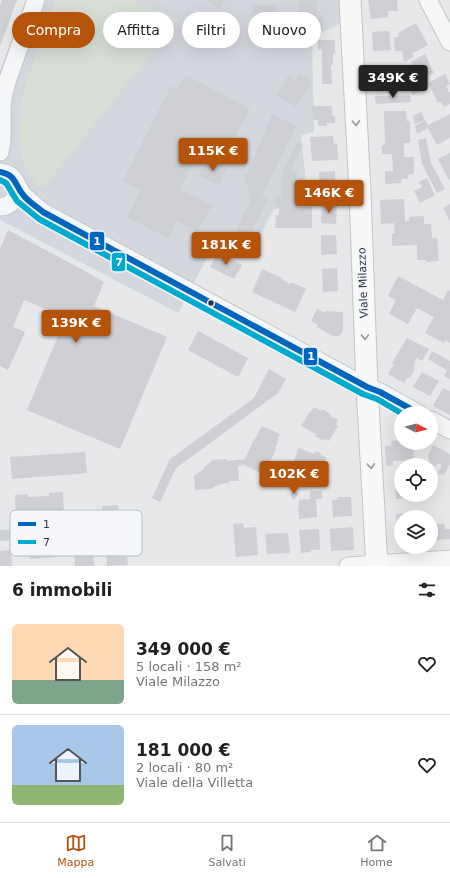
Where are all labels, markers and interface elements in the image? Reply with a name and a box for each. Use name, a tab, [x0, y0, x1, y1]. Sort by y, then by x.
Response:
chip: Compra	[12, 12, 95, 48]
chip: Affitta	[103, 12, 174, 48]
chip: Filtri	[182, 12, 240, 48]
chip: Nuovo	[248, 12, 321, 48]
pin: 349K €	[360, 65, 426, 99]
text: 349K €	[368, 70, 418, 85]
one-way arrow	[352, 120, 361, 126]
pin: 115K €	[180, 138, 246, 172]
text: 115K €	[188, 143, 238, 158]
pin: 146K €	[296, 180, 362, 214]
text: 146K €	[304, 185, 354, 200]
line badge: 1	[89, 231, 105, 251]
pin: 181K €	[193, 232, 259, 266]
text: 1	[93, 235, 101, 248]
text: 181K €	[201, 237, 251, 252]
street label: Viale Milazzo	[355, 247, 371, 319]
line badge: 7	[111, 252, 126, 272]
text: 7	[115, 256, 123, 269]
unlabelled marker	[206, 298, 216, 308]
pin: 139K €	[43, 310, 109, 344]
text: 139K €	[51, 315, 101, 330]
one-way arrow	[361, 334, 369, 340]
line badge: 1	[303, 347, 318, 366]
text: 1	[307, 350, 315, 363]
north arrow	[394, 406, 438, 450]
map controls	[394, 406, 438, 554]
button: locate	[394, 458, 438, 502]
pin: 102K €	[261, 461, 327, 495]
one-way arrow	[367, 463, 376, 470]
text: 102K €	[269, 466, 319, 481]
legend	[10, 510, 142, 556]
button: layers	[394, 510, 438, 554]
text: 1	[43, 518, 50, 531]
text: 7	[43, 536, 50, 549]
icon: filters	[416, 579, 438, 601]
text: 6 immobili	[12, 580, 112, 600]
text: 349 000 €	[136, 639, 231, 659]
icon: home	[44, 640, 92, 688]
icon: heart	[416, 653, 438, 675]
text: 5 locali · 158 m²	[136, 659, 242, 674]
text: Viale Milazzo	[136, 674, 220, 689]
text: 181 000 €	[136, 740, 231, 760]
icon: home	[44, 741, 92, 789]
icon: heart	[416, 754, 438, 776]
text: 2 locali · 80 m²	[136, 760, 233, 775]
text: Viale della Villetta	[136, 775, 253, 790]
tab: Mappa	[57, 832, 94, 869]
tab: Salvati	[209, 832, 246, 869]
tab: Home	[360, 832, 393, 869]

